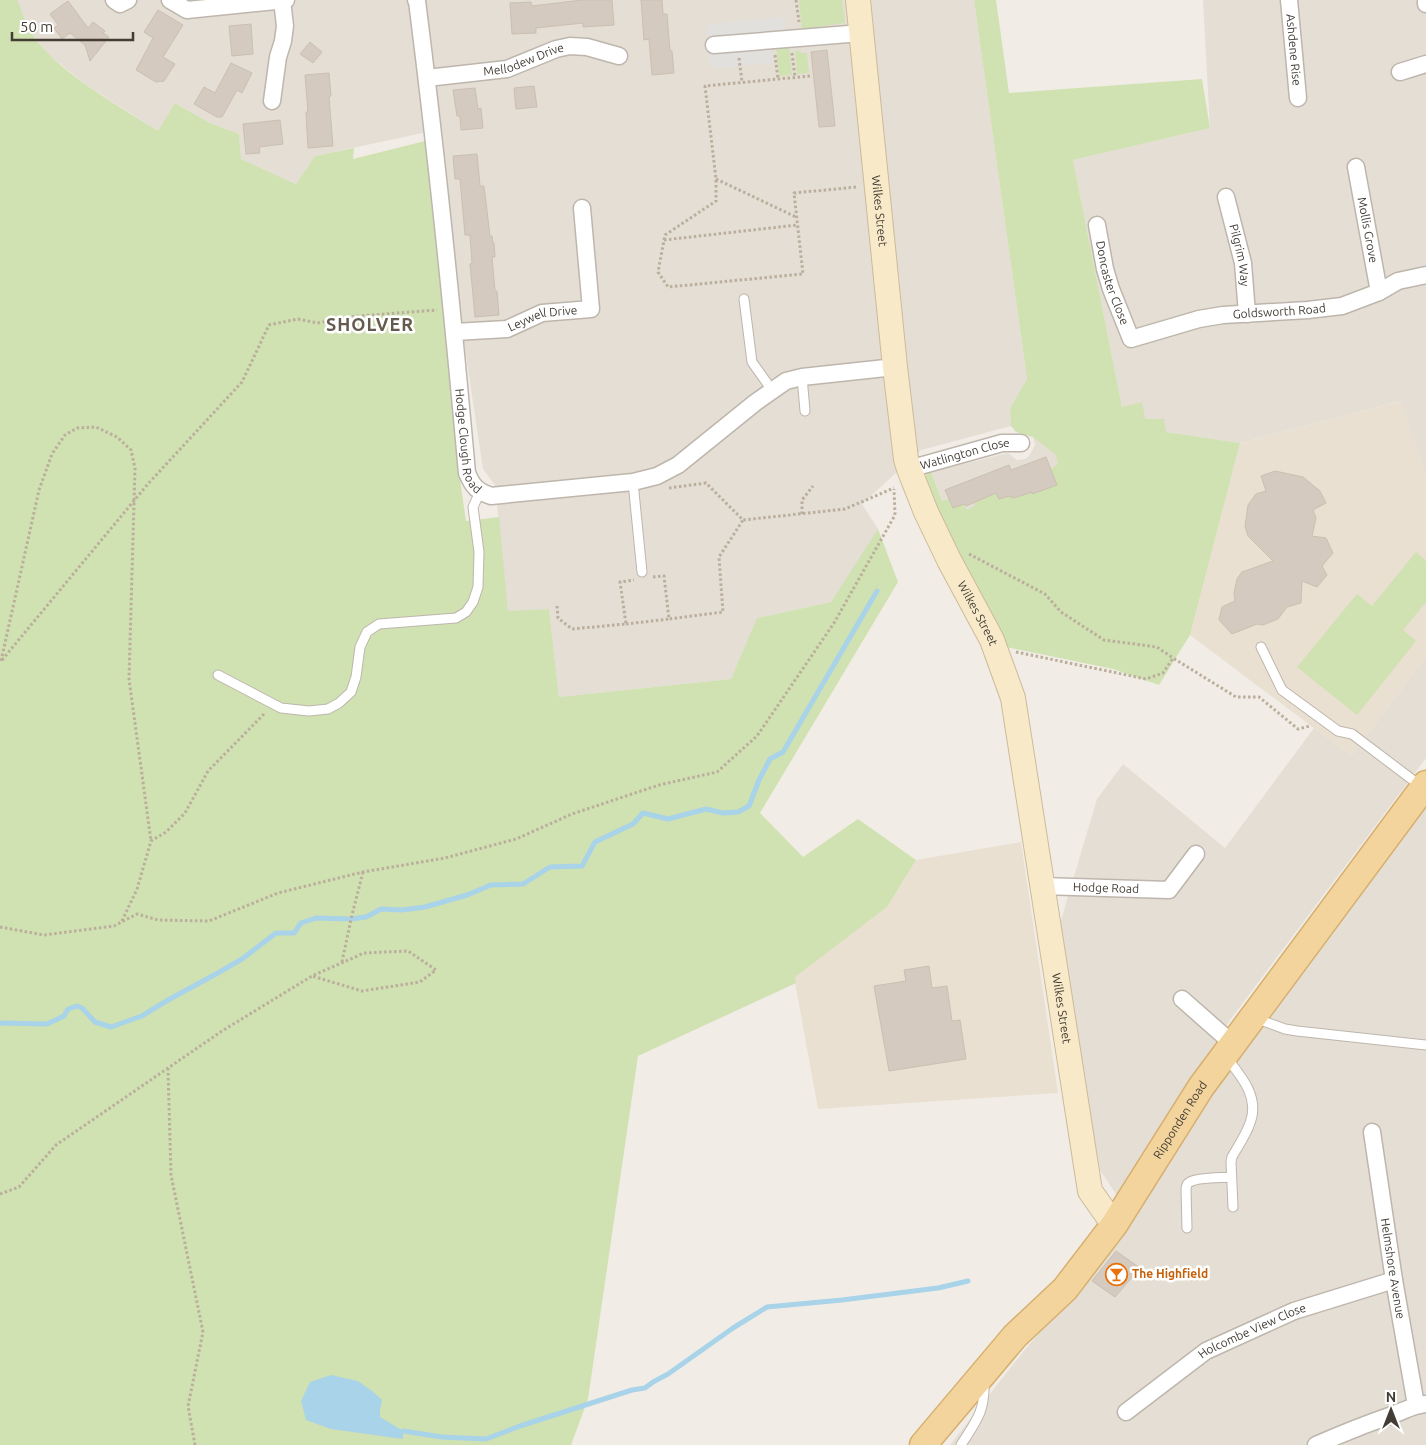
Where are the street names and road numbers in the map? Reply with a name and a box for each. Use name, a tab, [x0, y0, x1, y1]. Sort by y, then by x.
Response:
street label: Ashdene Rise	[1284, 13, 1304, 86]
street label: Mellodew Drive	[483, 41, 565, 78]
street label: Wilkes Street	[870, 175, 890, 247]
street label: Mollis Grove	[1356, 196, 1380, 264]
street label: Pilgrim Way	[1227, 223, 1252, 287]
street label: Doncaster Close	[1094, 240, 1132, 327]
street label: Goldsworth Road	[1232, 301, 1326, 320]
street label: Leywell Drive	[506, 303, 578, 334]
street label: Hodge Clough Road	[453, 388, 484, 496]
street label: Watlington Close	[919, 436, 1010, 472]
street label: Wilkes Street	[955, 579, 1001, 647]
street label: Hodge Road	[1073, 880, 1139, 895]
street label: Wilkes Street	[1050, 972, 1074, 1045]
street label: Ripponden Road	[1150, 1078, 1209, 1161]
street label: Helmshore Avenue	[1379, 1217, 1408, 1320]
street label: Holcombe View Close	[1195, 1301, 1307, 1361]

